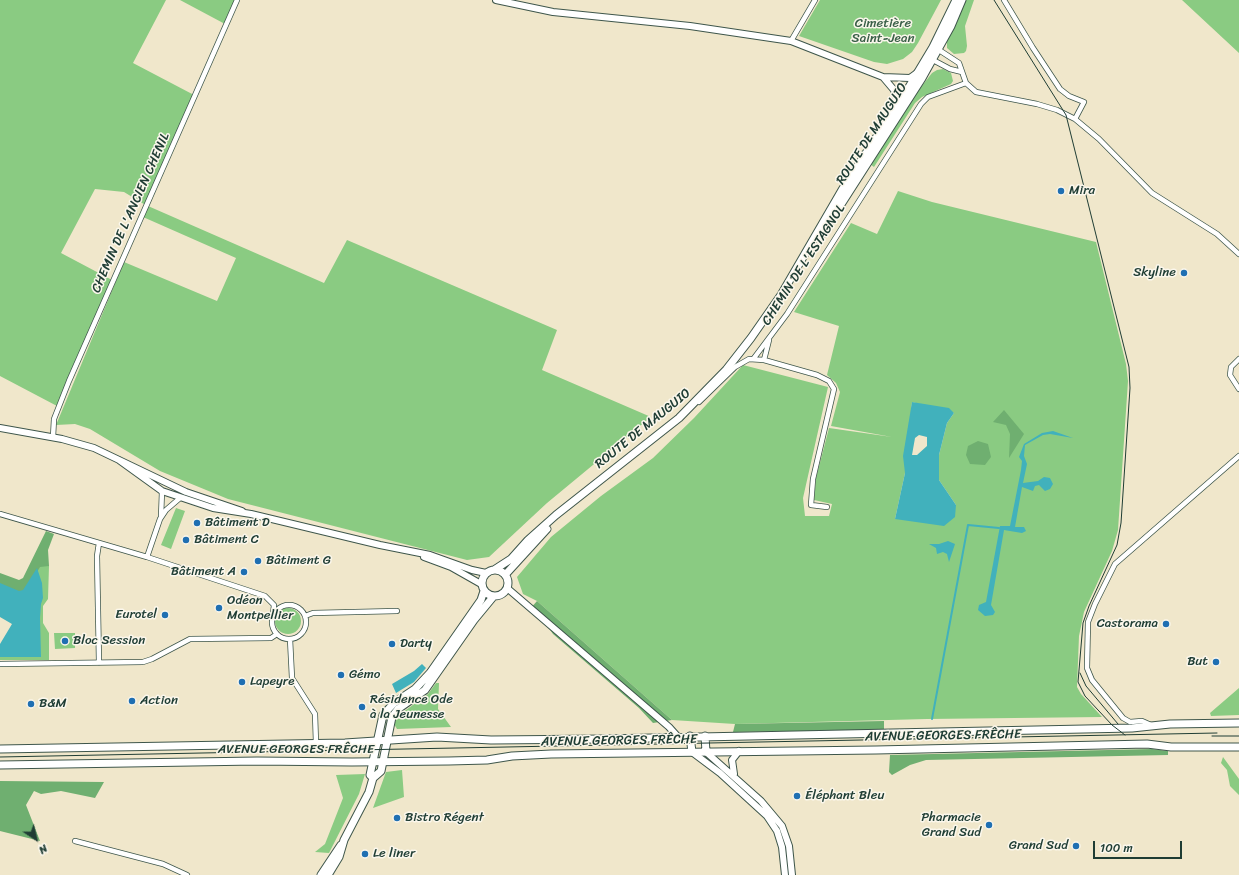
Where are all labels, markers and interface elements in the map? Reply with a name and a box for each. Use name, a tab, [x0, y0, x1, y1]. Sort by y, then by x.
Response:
park label: Cimetière Saint-Jean	[852, 16, 914, 47]
street label: ROUTE DE MAUGUIO	[833, 80, 911, 188]
street label: CHEMIN DE L'ANCIEN CHENIL	[89, 131, 173, 295]
place label: Mira	[1069, 183, 1095, 199]
marker: Mira	[1056, 186, 1066, 196]
street label: CHEMIN DE L'ESTAGNOL	[759, 202, 849, 328]
place label: Skyline	[1133, 265, 1176, 281]
marker: Skyline	[1179, 268, 1189, 278]
street label: ROUTE DE MAUGUIO	[592, 386, 694, 472]
place label: Bâtiment D	[205, 515, 270, 531]
marker: Bâtiment D	[192, 518, 202, 528]
place label: Bâtiment C	[194, 532, 259, 548]
marker: Bâtiment C	[181, 535, 191, 545]
place label: Bâtiment G	[266, 553, 331, 569]
marker: Bâtiment G	[253, 556, 263, 566]
place label: Bâtiment A	[171, 564, 236, 580]
marker: Bâtiment A	[239, 567, 249, 577]
place label: Odéon Montpellier	[227, 593, 293, 624]
marker: Odéon Montpellier	[214, 603, 224, 613]
place label: Eurotel	[115, 607, 157, 623]
marker: Eurotel	[160, 610, 170, 620]
place label: Castorama	[1097, 616, 1158, 632]
marker: Castorama	[1161, 619, 1171, 629]
place label: Bloc Session	[73, 633, 145, 649]
marker: Bloc Session	[60, 636, 70, 646]
place label: Darty	[400, 636, 432, 652]
marker: Darty	[387, 639, 397, 649]
place label: But	[1187, 654, 1208, 670]
marker: But	[1211, 657, 1221, 667]
place label: Gémo	[349, 667, 380, 683]
marker: Gémo	[336, 670, 346, 680]
place label: Lapeyre	[250, 674, 294, 690]
marker: Lapeyre	[237, 677, 247, 687]
place label: Résidence Ode à la Jeunesse	[370, 692, 453, 723]
place label: Action	[140, 693, 178, 709]
place label: B&M	[39, 696, 67, 712]
marker: Action	[127, 696, 137, 706]
marker: B&M	[26, 699, 36, 709]
marker: Résidence Ode à la Jeunesse	[357, 702, 367, 712]
street label: AVENUE GEORGES FRÊCHE	[865, 727, 1021, 745]
street label: AVENUE GEORGES FRÊCHE	[541, 732, 697, 750]
street label: AVENUE GEORGES FRÊCHE	[218, 742, 374, 758]
place label: Éléphant Bleu	[805, 788, 884, 804]
marker: Éléphant Bleu	[792, 791, 802, 801]
place label: Bistro Régent	[405, 810, 484, 826]
place label: Pharmacie Grand Sud	[921, 810, 981, 841]
marker: Bistro Régent	[392, 813, 402, 823]
north arrow	[16, 819, 56, 859]
marker: Pharmacie Grand Sud	[984, 820, 994, 830]
scale bar	[1095, 833, 1184, 859]
text: 100 m	[1100, 837, 1133, 859]
place label: Grand Sud	[1009, 838, 1068, 854]
text: N	[35, 839, 52, 859]
marker: Grand Sud	[1071, 841, 1081, 851]
place label: Le liner	[373, 846, 415, 862]
marker: Le liner	[360, 849, 370, 859]

